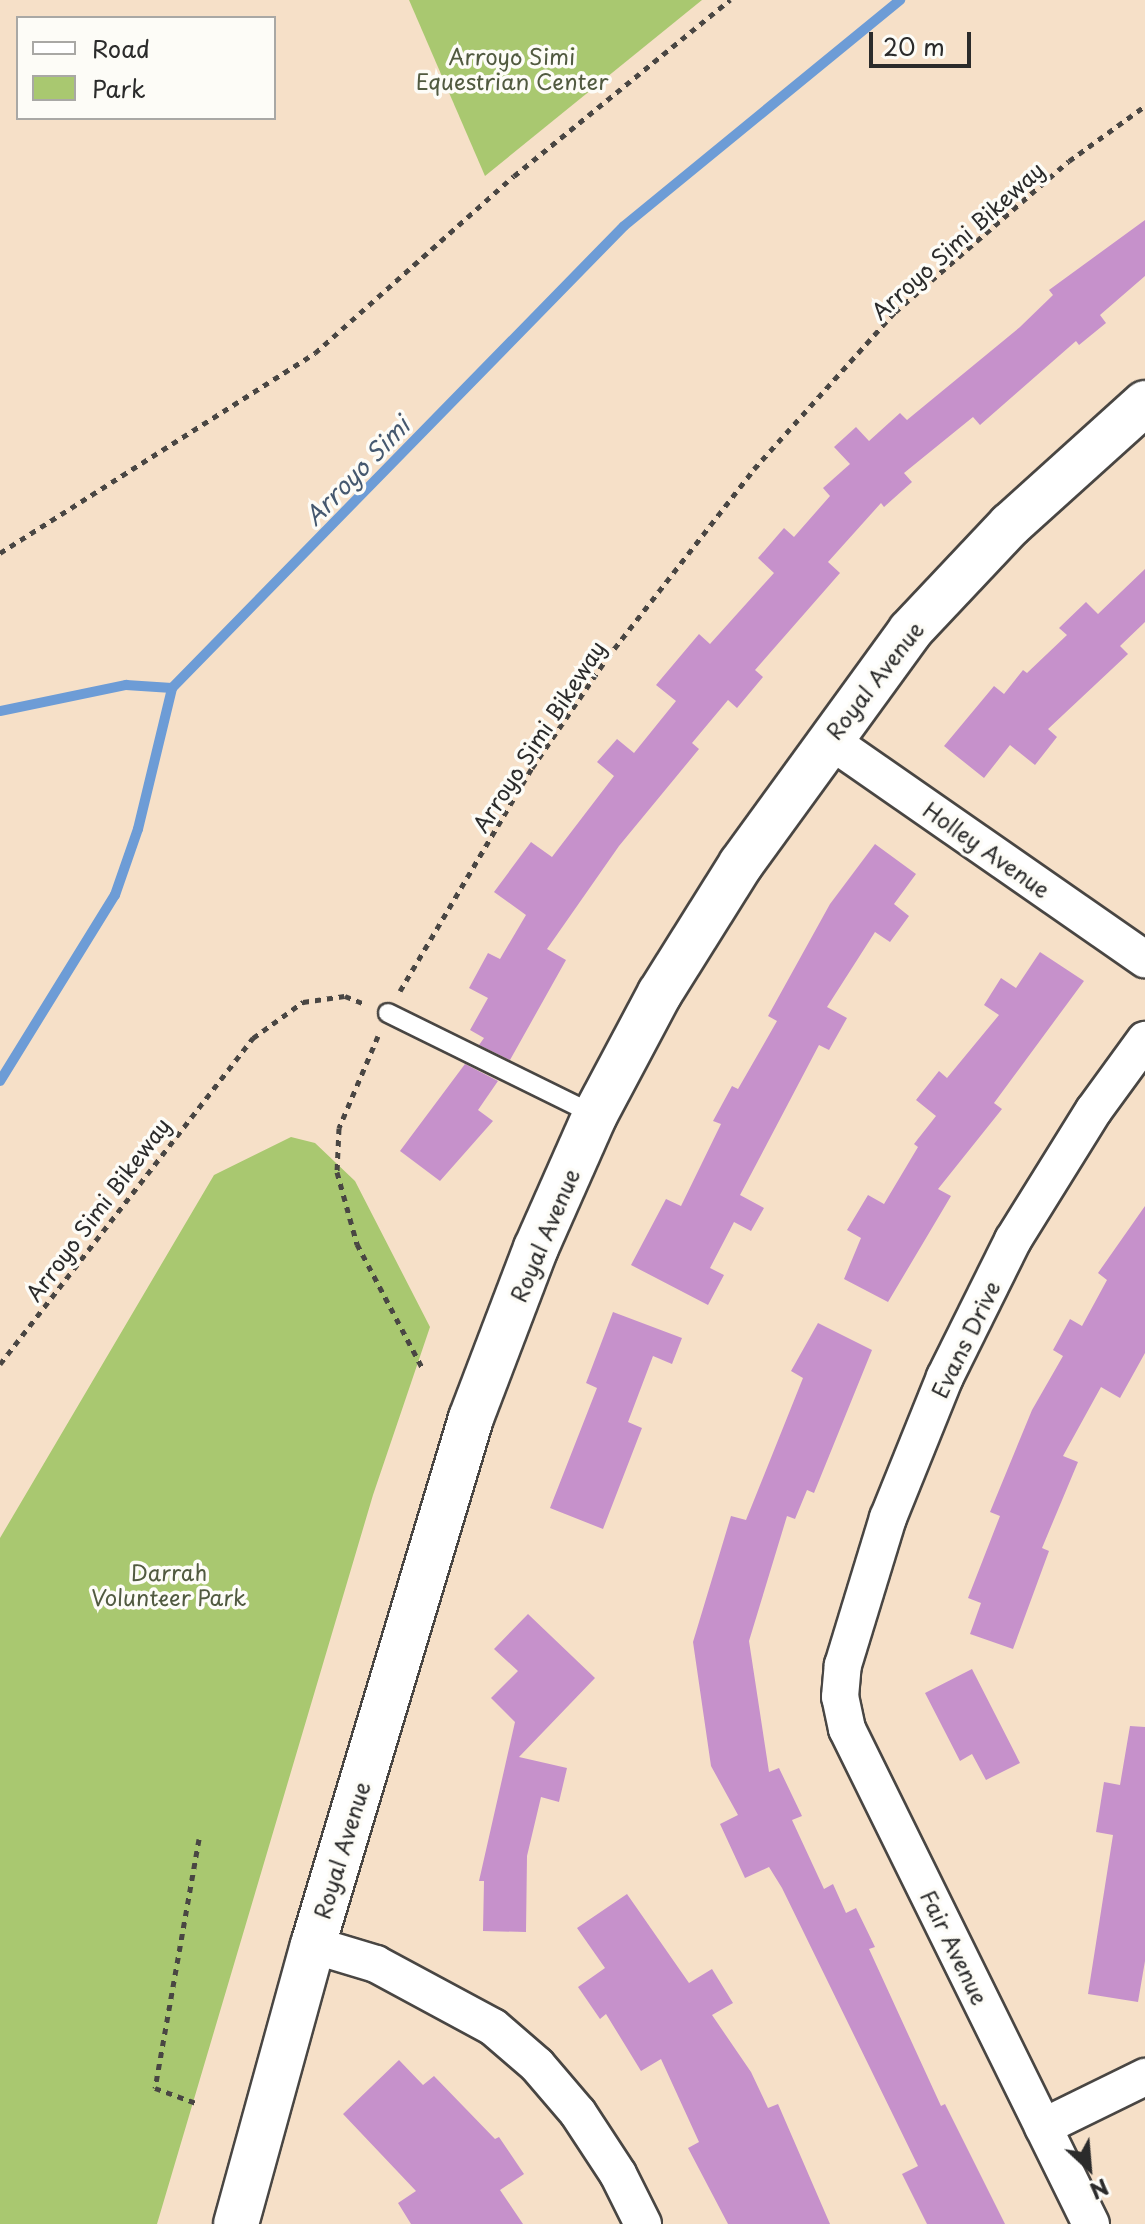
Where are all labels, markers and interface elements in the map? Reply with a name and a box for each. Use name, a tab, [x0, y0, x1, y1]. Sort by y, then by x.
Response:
legend	[16, 16, 276, 120]
scale bar	[873, 16, 975, 66]
text: 20 m	[883, 28, 945, 64]
text: Road	[92, 30, 150, 66]
park label: Arroyo Simi Equestrian Center	[416, 42, 608, 94]
text: Park	[92, 70, 146, 106]
street label: Arroyo Simi Bikeway	[864, 155, 1050, 325]
water label: Arroyo Simi	[298, 411, 416, 531]
street label: Royal Avenue	[820, 616, 928, 744]
street label: Arroyo Simi Bikeway	[465, 634, 611, 838]
street label: Holley Avenue	[918, 795, 1056, 903]
street label: Arroyo Simi Bikeway	[19, 1111, 175, 1307]
street label: Royal Avenue	[504, 1164, 584, 1306]
street label: Evans Drive	[926, 1277, 1004, 1401]
park label: Darrah Volunteer Park	[90, 1558, 248, 1610]
street label: Royal Avenue	[308, 1778, 374, 1922]
street label: Fair Avenue	[916, 1885, 994, 2009]
north arrow	[1049, 2128, 1129, 2208]
text: N	[1085, 2171, 1115, 2209]

